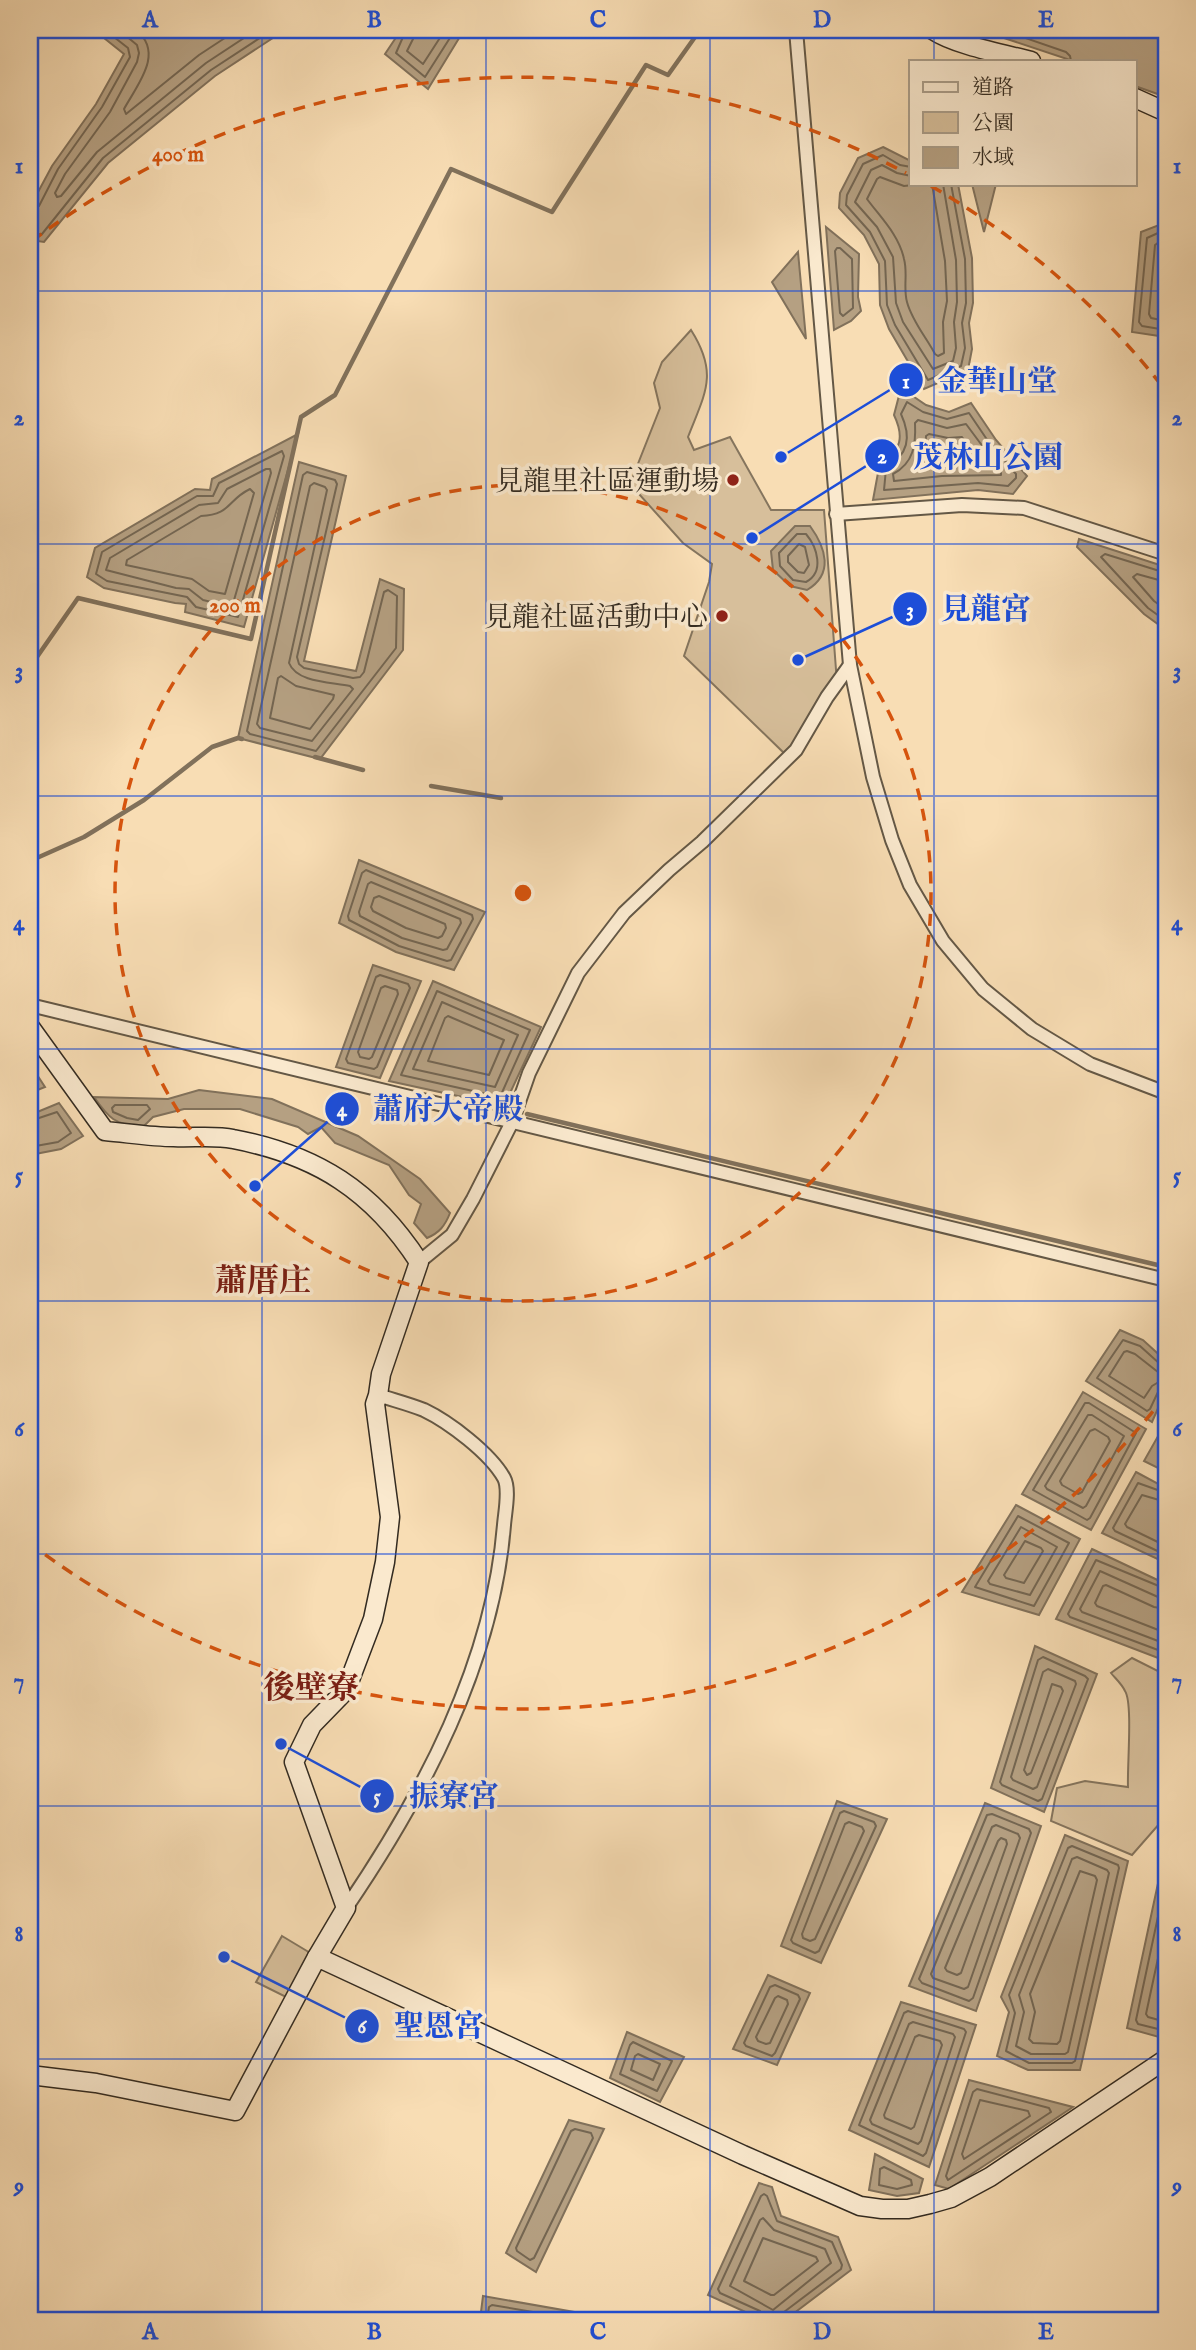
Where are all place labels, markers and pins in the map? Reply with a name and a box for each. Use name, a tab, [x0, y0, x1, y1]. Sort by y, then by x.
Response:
callout: 金華山堂	[888, 355, 1071, 406]
callout: 茂林山公園	[864, 431, 1077, 482]
place label: 見龍里社區運動場	[495, 465, 719, 500]
marker: 見龍里社區運動場	[725, 472, 741, 488]
callout: 見龍宮	[892, 583, 1045, 634]
place label: 見龍社區活動中心	[484, 601, 708, 636]
marker: 見龍社區活動中心	[714, 608, 730, 624]
centre of rings	[511, 881, 535, 905]
callout: 蕭府大帝殿	[324, 1083, 537, 1134]
callout: 振寮宮	[360, 1770, 513, 1821]
callout: 聖恩宮	[345, 2000, 498, 2051]

